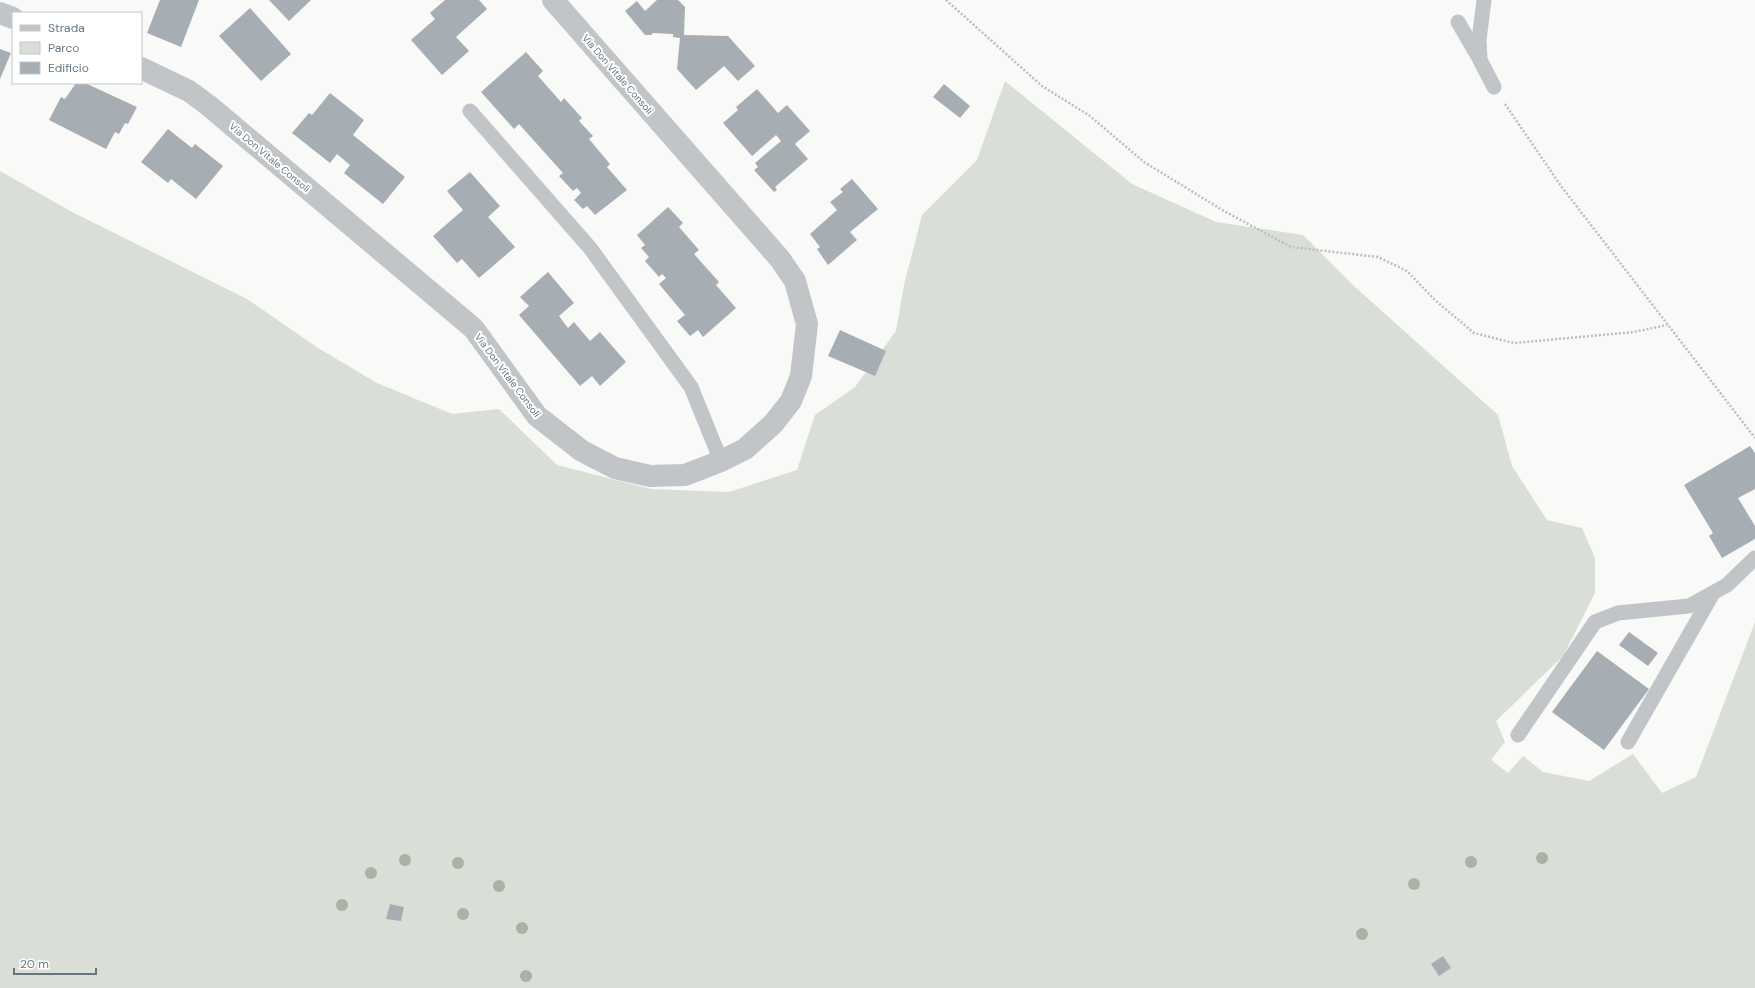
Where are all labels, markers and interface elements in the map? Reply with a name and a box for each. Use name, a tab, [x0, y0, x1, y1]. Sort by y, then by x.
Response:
legend	[12, 12, 142, 84]
text: Strada	[48, 20, 85, 36]
street label: Via Don Vitale Consoli	[579, 32, 656, 117]
text: Parco	[48, 40, 79, 56]
text: Edificio	[48, 60, 89, 76]
street label: Via Don Vitale Consoli	[226, 120, 313, 195]
street label: Via Don Vitale Consoli	[472, 331, 543, 420]
scale bar	[14, 950, 96, 976]
text: 20 m	[20, 956, 49, 972]

